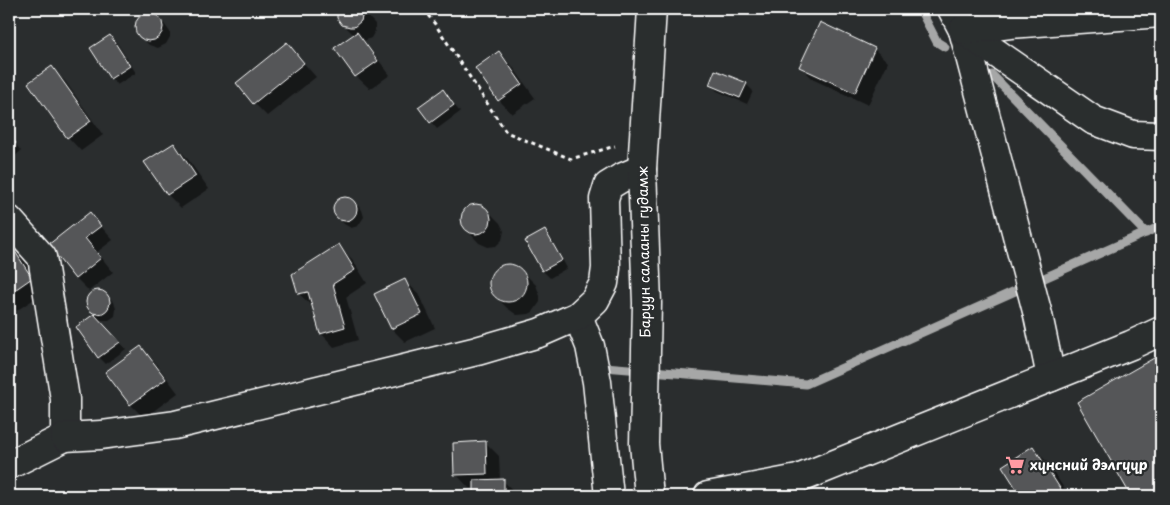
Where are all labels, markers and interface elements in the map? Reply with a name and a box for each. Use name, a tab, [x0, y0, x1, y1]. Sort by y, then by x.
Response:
street label: Баруун салааны гудамж	[631, 165, 655, 338]
supermarket icon: хүнсний дэлгүүр	[1004, 454, 1026, 476]
place label: хүнсний дэлгүүр	[1030, 454, 1148, 475]

